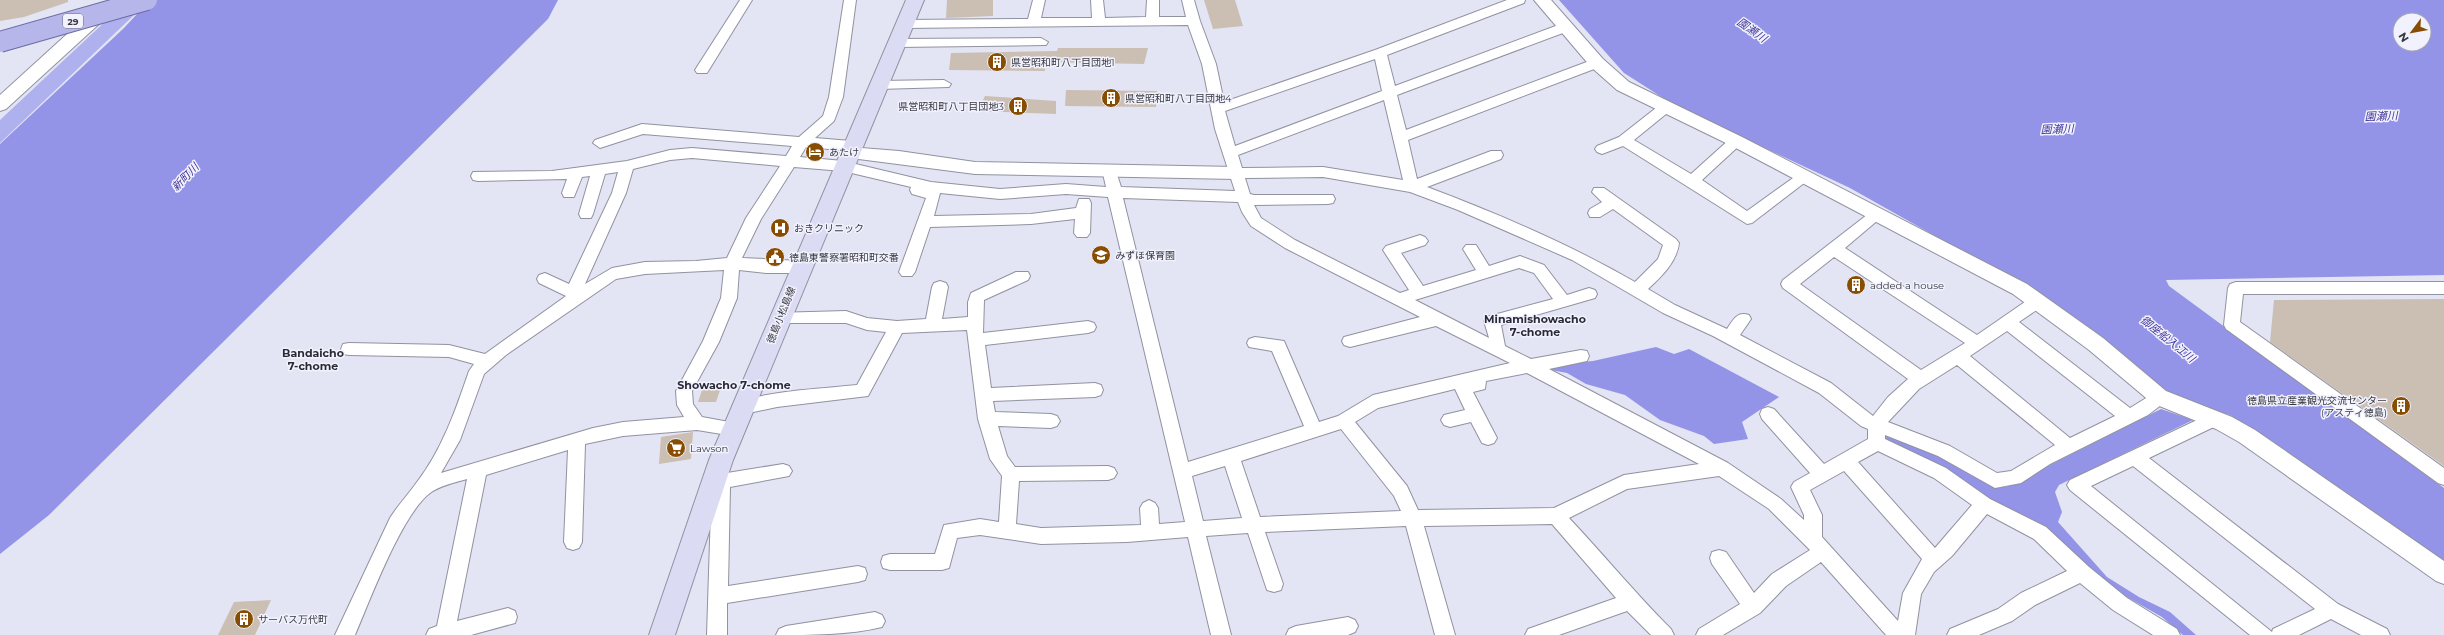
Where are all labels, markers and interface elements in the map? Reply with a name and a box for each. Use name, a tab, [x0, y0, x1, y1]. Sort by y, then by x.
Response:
north arrow	[2392, 12, 2432, 52]
road number: 29	[63, 14, 83, 28]
water label: 園瀬川	[1734, 15, 1770, 46]
text: N	[2395, 30, 2412, 45]
building icon: 県営昭和町八丁目団地1	[986, 51, 1008, 73]
place label: 県営昭和町八丁目団地1	[1011, 56, 1115, 69]
building icon: 県営昭和町八丁目団地4	[1100, 87, 1122, 109]
place label: 県営昭和町八丁目団地4	[1125, 92, 1232, 105]
building icon: 県営昭和町八丁目団地3	[1007, 95, 1029, 117]
place label: 県営昭和町八丁目団地3	[898, 100, 1004, 113]
water label: 園瀬川	[2364, 108, 2399, 124]
water label: 園瀬川	[2040, 121, 2075, 137]
hotel icon: あたけ	[804, 141, 826, 163]
place label: あたけ	[829, 146, 859, 159]
water label: 新町川	[169, 160, 202, 194]
hospital icon: おきクリニック	[769, 217, 791, 239]
place label: おきクリニック	[794, 222, 864, 235]
school or university icon: みずほ保育園	[1090, 244, 1112, 266]
public building icon: 徳島東警察署昭和町交番	[764, 246, 786, 268]
place label: みずほ保育園	[1115, 249, 1175, 262]
place label: 徳島東警察署昭和町交番	[789, 251, 899, 264]
building icon: added a house	[1845, 274, 1867, 296]
place label: added a house	[1870, 279, 1944, 292]
street label: 徳島小松島線	[764, 285, 798, 345]
district label: Minamishowacho 7-chome	[1484, 312, 1586, 339]
water label: 御座船入江川	[2138, 313, 2199, 366]
district label: Bandaicho 7-chome	[282, 346, 344, 373]
district label: Showacho 7-chome	[677, 378, 791, 392]
place label: 徳島県立産業観光交流センター (アスティ徳島)	[2247, 394, 2387, 419]
building icon: 徳島県立産業観光交流センター (アスティ徳島)	[2390, 395, 2412, 417]
supermarket icon: Lawson	[665, 437, 687, 459]
place label: Lawson	[690, 442, 728, 455]
building icon: サーパス万代町	[233, 608, 255, 630]
place label: サーパス万代町	[258, 613, 328, 626]

